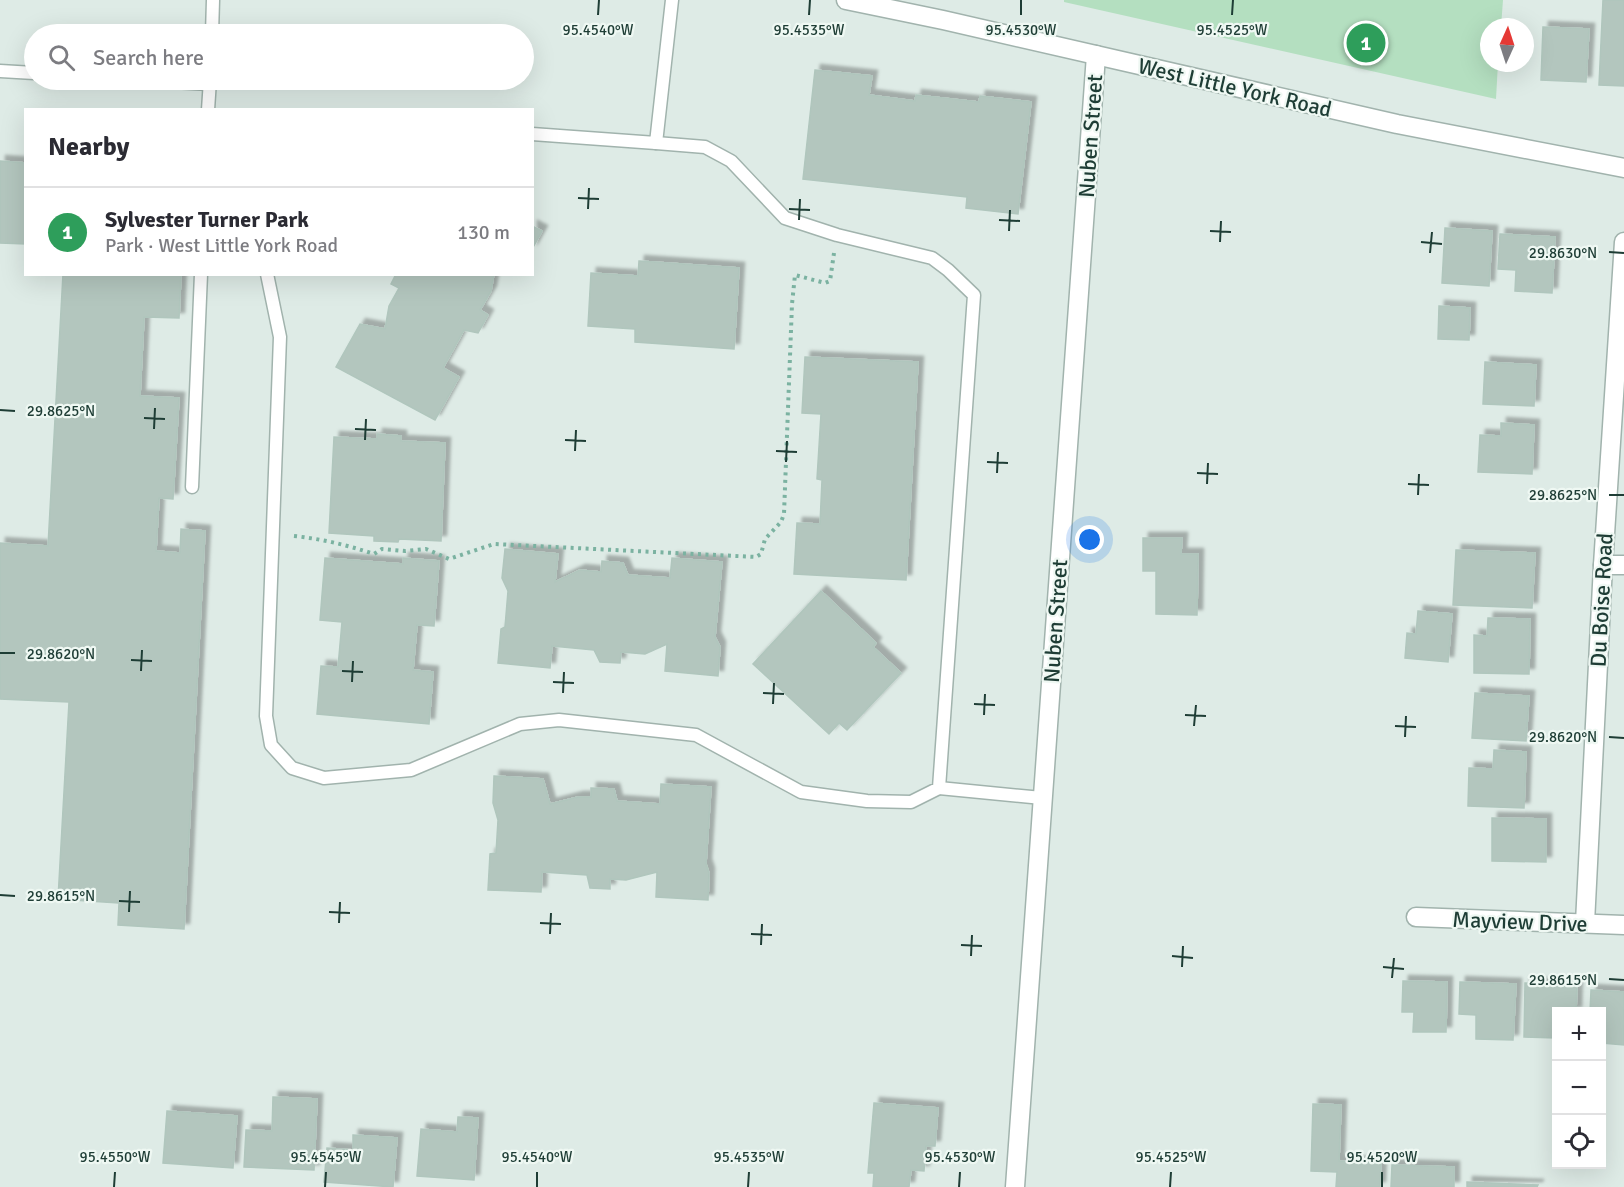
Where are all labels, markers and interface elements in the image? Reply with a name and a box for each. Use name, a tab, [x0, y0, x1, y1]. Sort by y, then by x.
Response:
north arrow	[1480, 18, 1534, 72]
pin: 1	[1346, 20, 1386, 66]
text: 95.4540°W	[563, 21, 634, 39]
text: 95.4535°W	[774, 21, 845, 39]
text: 95.4530°W	[986, 21, 1057, 39]
text: 95.4525°W	[1197, 21, 1268, 39]
search box	[24, 24, 534, 90]
icon: search	[45, 41, 78, 74]
text: Search here	[93, 44, 204, 71]
street label: West Little York Road	[1136, 52, 1334, 123]
street label: Nuben Street	[1073, 73, 1108, 199]
text: Nearby	[48, 131, 129, 163]
text: Sylvester Turner Park	[105, 206, 309, 233]
text: 1	[62, 220, 73, 245]
text: 130 m	[457, 220, 510, 245]
text: Park · West Little York Road	[105, 233, 338, 258]
text: 29.8630°N	[1529, 244, 1597, 262]
text: 29.8625°N	[27, 402, 95, 420]
text: 29.8625°N	[1529, 486, 1597, 504]
your location	[1075, 525, 1104, 554]
street label: Du Boise Road	[1585, 532, 1618, 668]
street label: Nuben Street	[1038, 558, 1073, 684]
text: 29.8620°N	[27, 645, 95, 663]
text: 29.8620°N	[1529, 728, 1597, 746]
text: 29.8615°N	[27, 887, 95, 905]
street label: Mayview Drive	[1452, 906, 1588, 937]
text: 29.8615°N	[1529, 971, 1597, 989]
map controls	[1552, 1007, 1606, 1169]
button: +	[1552, 1007, 1606, 1061]
button: −	[1552, 1061, 1606, 1115]
button: locate	[1552, 1115, 1606, 1169]
text: 95.4550°W	[80, 1148, 151, 1166]
text: 95.4545°W	[291, 1148, 362, 1166]
text: 95.4540°W	[502, 1148, 573, 1166]
text: 95.4535°W	[714, 1148, 785, 1166]
text: 95.4530°W	[925, 1148, 996, 1166]
text: 95.4525°W	[1136, 1148, 1207, 1166]
text: 95.4520°W	[1347, 1148, 1418, 1166]

